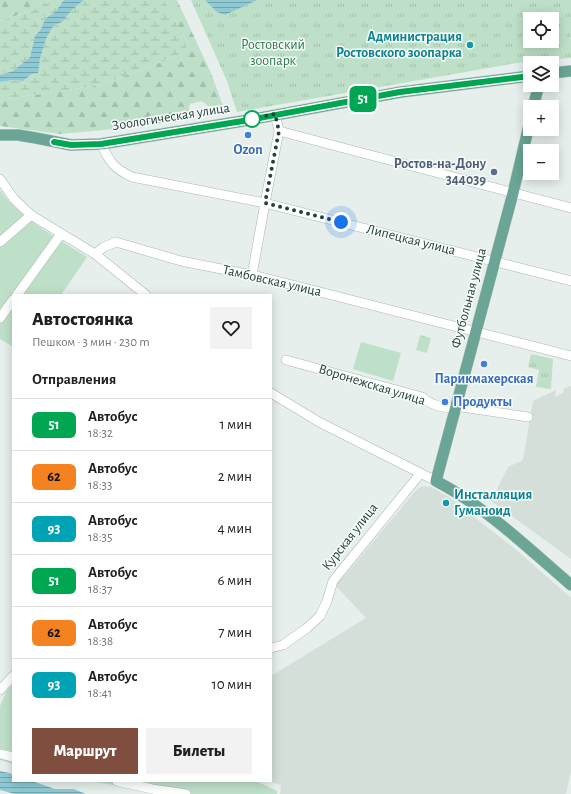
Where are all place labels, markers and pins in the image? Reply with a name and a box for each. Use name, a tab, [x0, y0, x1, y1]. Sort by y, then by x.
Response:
place label: Администрация Ростовского зоопарка	[336, 30, 462, 60]
marker: Администрация Ростовского зоопарка	[465, 40, 475, 50]
unlabelled marker	[243, 110, 261, 128]
marker: Ozon	[243, 130, 253, 140]
place label: Ozon	[233, 143, 263, 157]
place label: Ростов-на-Дону 344039	[394, 157, 487, 187]
marker: Ростов-на-Дону 344039	[489, 167, 499, 177]
marker: Парикмахерская	[479, 359, 489, 369]
place label: Парикмахерская	[435, 372, 533, 386]
place label: Продукты	[453, 395, 512, 409]
marker: Продукты	[440, 397, 450, 407]
place label: Инсталляция Гуманоид	[454, 488, 532, 518]
marker: Инсталляция Гуманоид	[441, 498, 451, 508]

